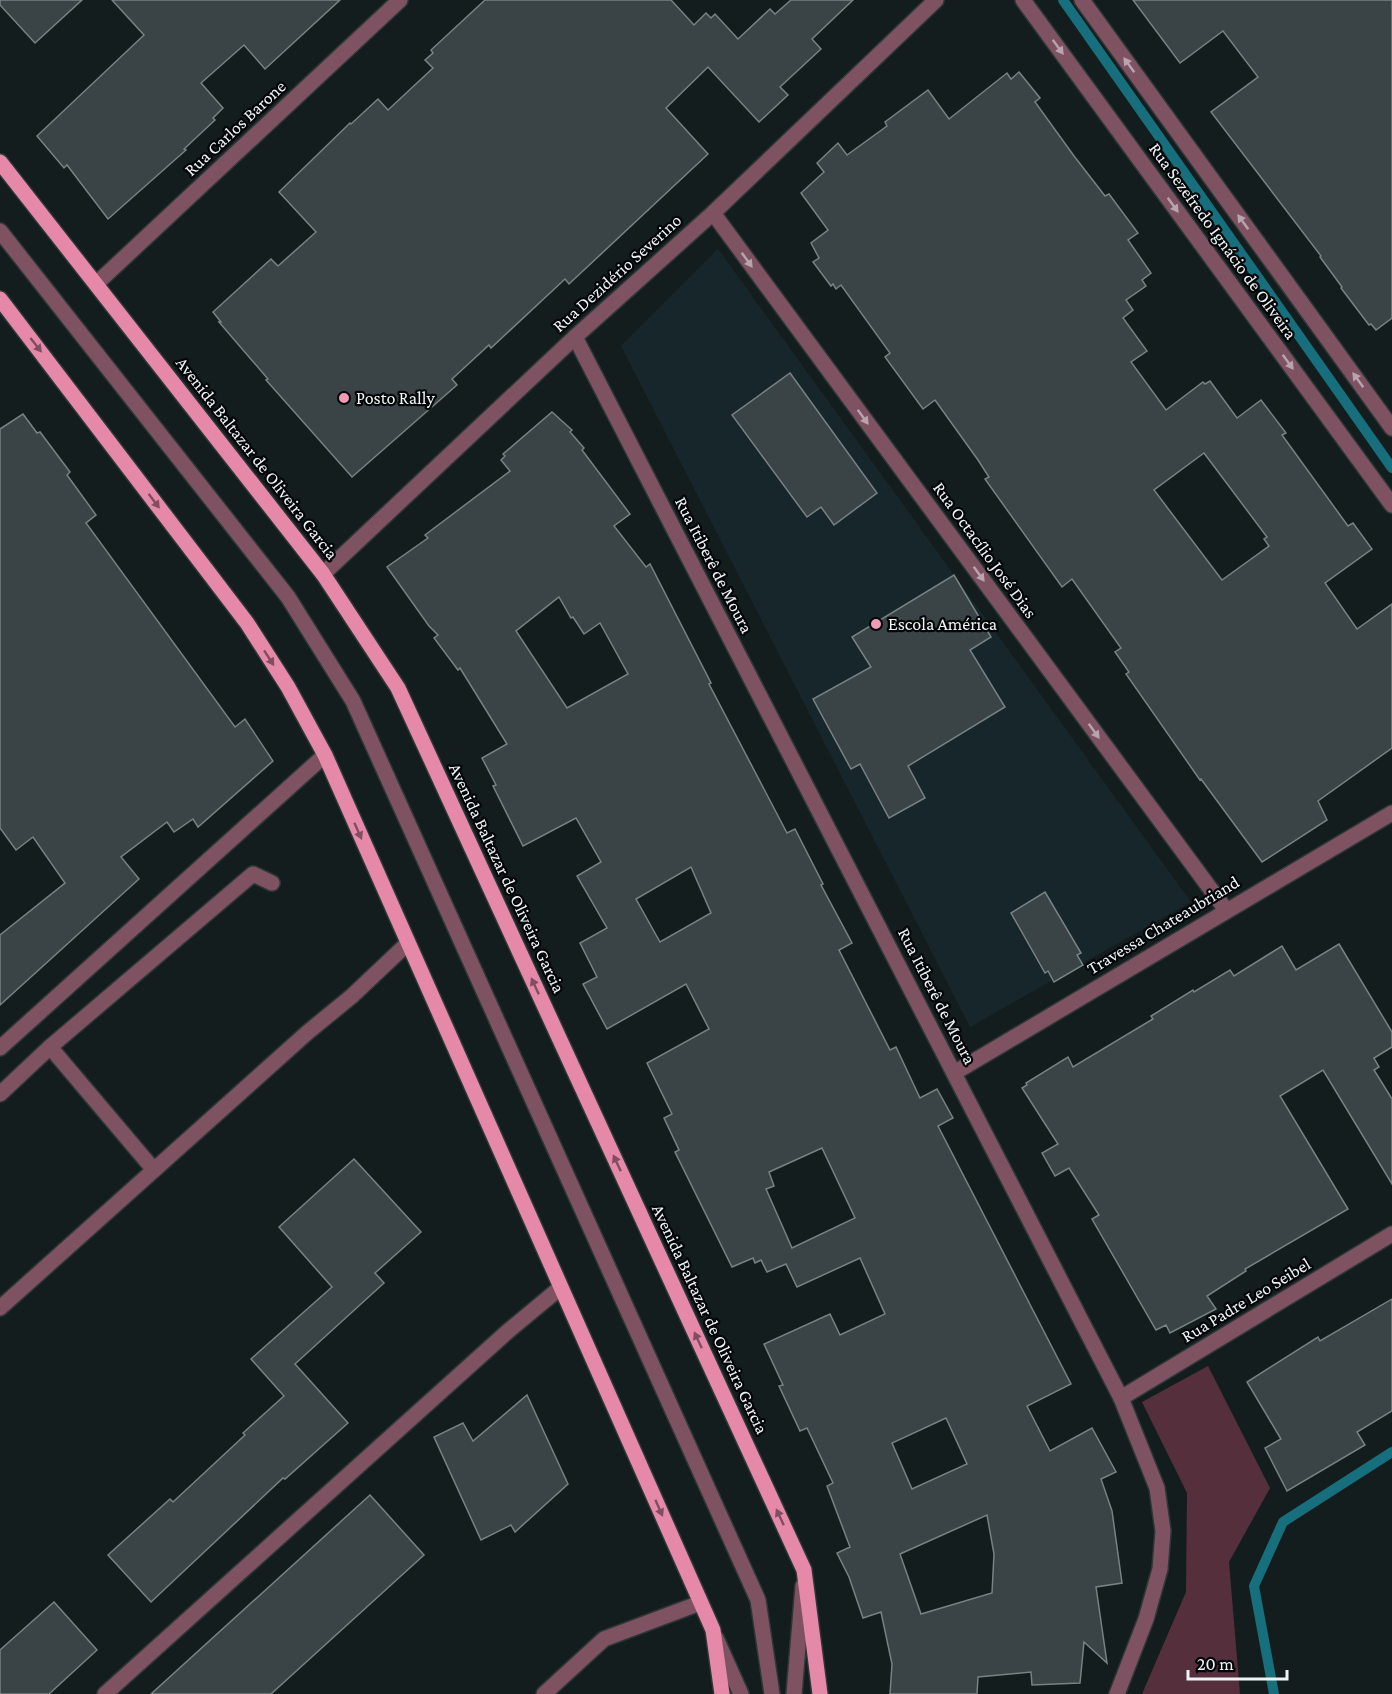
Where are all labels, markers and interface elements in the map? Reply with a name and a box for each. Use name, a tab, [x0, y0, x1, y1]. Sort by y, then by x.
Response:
one-way arrow	[1051, 40, 1063, 55]
one-way arrow	[1123, 57, 1135, 73]
street label: Rua Carlos Barone	[180, 76, 290, 180]
street label: Rua Sezefredo Ignácio de Oliveira	[1145, 139, 1301, 343]
one-way arrow	[1166, 197, 1178, 212]
street label: Rua Dezidério Severino	[549, 210, 685, 336]
one-way arrow	[1237, 215, 1249, 231]
one-way arrow	[741, 252, 753, 267]
one-way arrow	[30, 338, 42, 353]
street label: Avenida Baltazar de Oliveira Garcia	[172, 353, 342, 563]
one-way arrow	[1281, 355, 1293, 370]
one-way arrow	[1352, 373, 1364, 388]
place label: Posto Rally	[356, 388, 435, 408]
marker: Posto Rally	[337, 391, 351, 405]
one-way arrow	[857, 408, 869, 424]
street label: Rua Octacílio José Dias	[929, 478, 1041, 622]
one-way arrow	[148, 493, 160, 508]
street label: Rua Itiberê de Moura	[671, 494, 757, 636]
one-way arrow	[972, 566, 984, 581]
place label: Escola América	[888, 614, 997, 634]
marker: Escola América	[869, 617, 883, 631]
one-way arrow	[264, 650, 275, 666]
one-way arrow	[1088, 722, 1100, 738]
street label: Avenida Baltazar de Oliveira Garcia	[445, 760, 569, 996]
one-way arrow	[353, 823, 363, 841]
street label: Travessa Chateaubriand	[1083, 871, 1243, 978]
street label: Rua Itiberê de Moura	[894, 925, 980, 1067]
one-way arrow	[530, 976, 540, 994]
one-way arrow	[612, 1154, 621, 1171]
street label: Avenida Baltazar de Oliveira Garcia	[648, 1201, 772, 1437]
street label: Rua Padre Leo Seibel	[1178, 1253, 1314, 1346]
one-way arrow	[693, 1330, 703, 1348]
one-way arrow	[654, 1500, 663, 1517]
one-way arrow	[775, 1508, 784, 1525]
scale bar	[1188, 1643, 1287, 1681]
text: 20 m	[1197, 1654, 1234, 1674]

